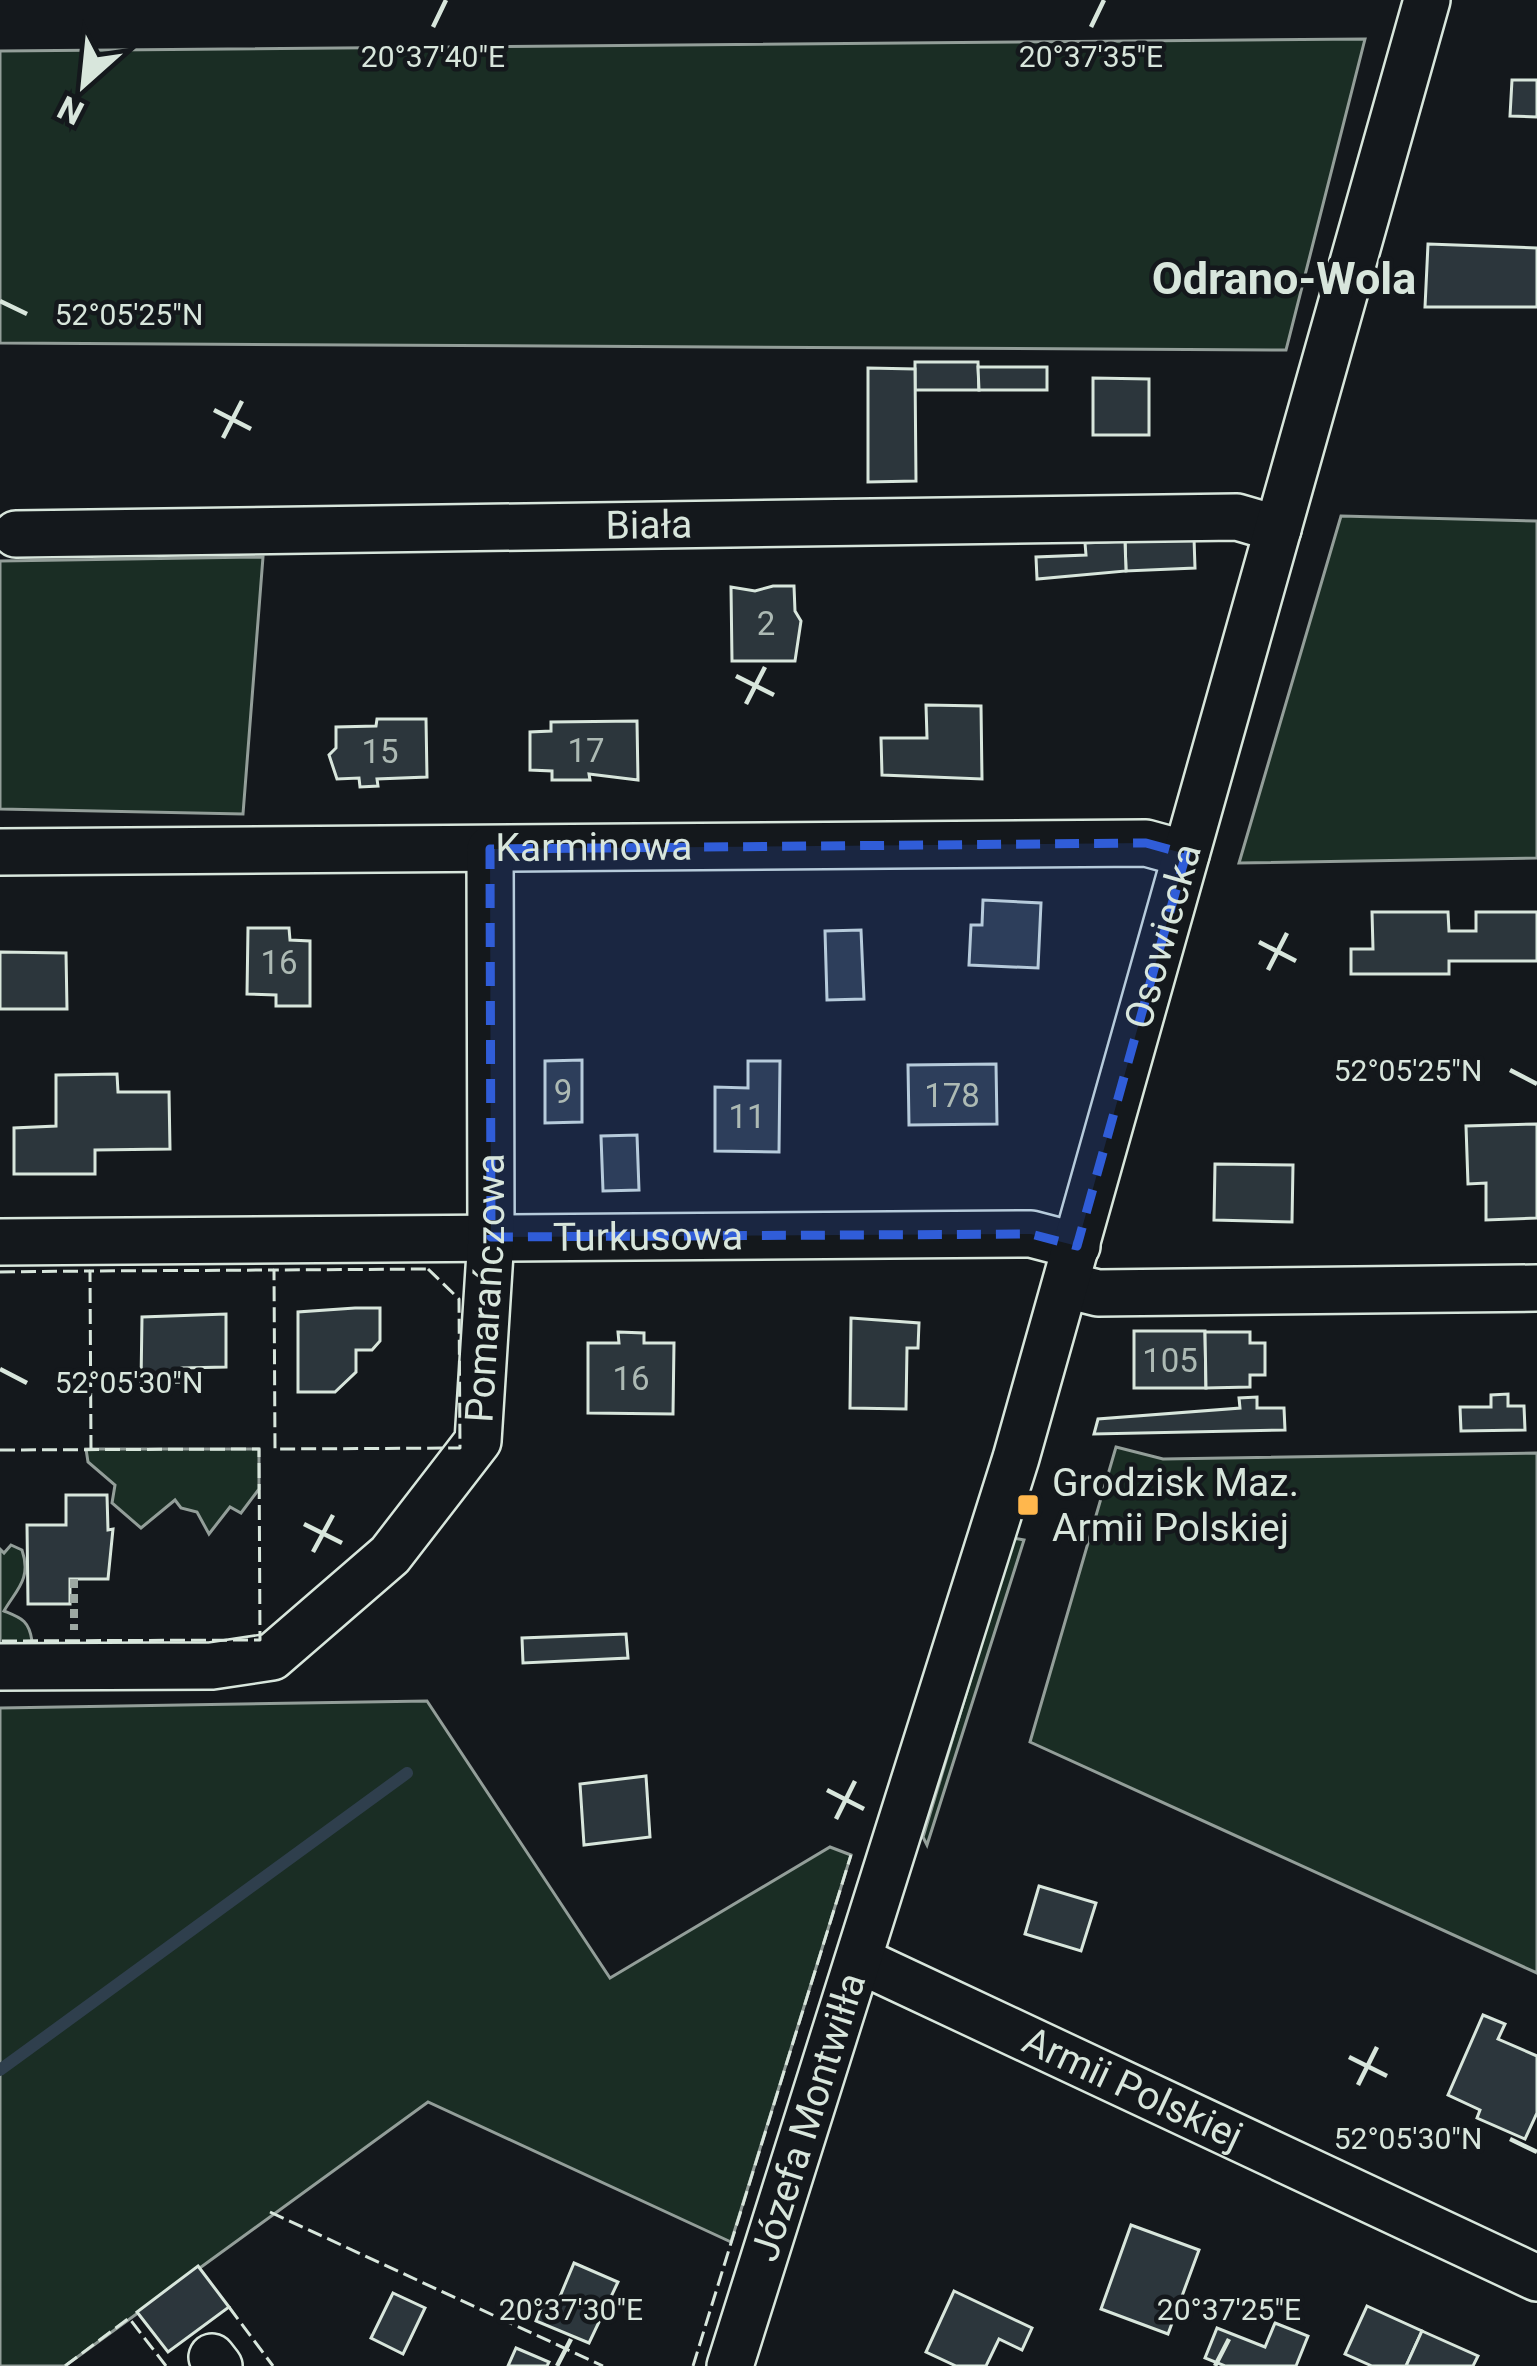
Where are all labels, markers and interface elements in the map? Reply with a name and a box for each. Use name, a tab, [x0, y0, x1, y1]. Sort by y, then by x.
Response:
north arrow	[24, 24, 144, 144]
text: 20°37'40"E	[361, 39, 505, 74]
text: 20°37'35"E	[1019, 39, 1163, 74]
text: N	[51, 88, 90, 133]
district label: Odrano-Wola	[1152, 252, 1416, 305]
text: 52°05'25"N	[55, 297, 203, 332]
street label: Biała	[605, 502, 693, 549]
house number: 2	[757, 604, 775, 643]
house number: 17	[567, 731, 605, 770]
house number: 15	[361, 732, 399, 771]
street label: Karminowa	[495, 824, 693, 871]
street label: Osowiecka	[1115, 839, 1211, 1034]
house number: 16	[260, 943, 298, 982]
text: 52°05'25"N	[1334, 1053, 1482, 1088]
house number: 9	[554, 1072, 572, 1111]
house number: 178	[924, 1076, 980, 1115]
house number: 11	[728, 1097, 766, 1136]
street label: Pomarańczowa	[456, 1153, 514, 1424]
street label: Turkusowa	[553, 1213, 743, 1261]
house number: 105	[1142, 1341, 1198, 1380]
house number: 16	[612, 1359, 650, 1398]
text: 52°05'30"N	[55, 1365, 203, 1400]
place label: Grodzisk Maz. Armii Polskiej	[1052, 1460, 1299, 1551]
marker: Grodzisk Maz. Armii Polskiej	[1015, 1492, 1041, 1518]
street label: Józefa Montwiłła	[741, 1967, 875, 2267]
street label: Armii Polskiej	[1016, 2017, 1250, 2160]
text: 52°05'30"N	[1334, 2121, 1482, 2156]
text: 20°37'30"E	[499, 2292, 643, 2327]
text: 20°37'25"E	[1157, 2292, 1301, 2327]

